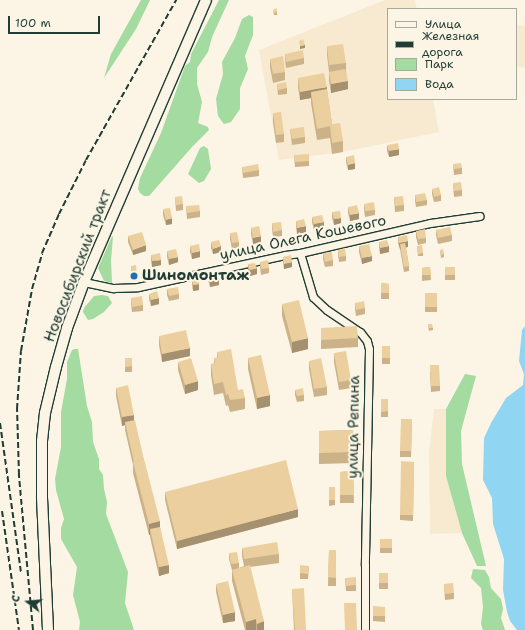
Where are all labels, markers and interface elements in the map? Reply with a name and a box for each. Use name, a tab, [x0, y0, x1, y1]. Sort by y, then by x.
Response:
scale bar	[10, 8, 102, 34]
legend	[387, 8, 517, 100]
text: 100 m	[15, 15, 51, 31]
text: Улица	[425, 16, 461, 32]
text: Железная дорога	[422, 28, 479, 60]
text: Парк	[425, 56, 453, 72]
text: Вода	[425, 76, 454, 92]
street label: Новосибирский тракт	[41, 187, 115, 345]
street label: улица Олега Кошевого	[218, 212, 388, 264]
place label: Шиномонтаж	[142, 267, 249, 285]
marker: Шиномонтаж	[129, 271, 139, 281]
street label: улица Репина	[344, 375, 364, 479]
north arrow	[8, 582, 48, 622]
text: С	[8, 593, 24, 604]

